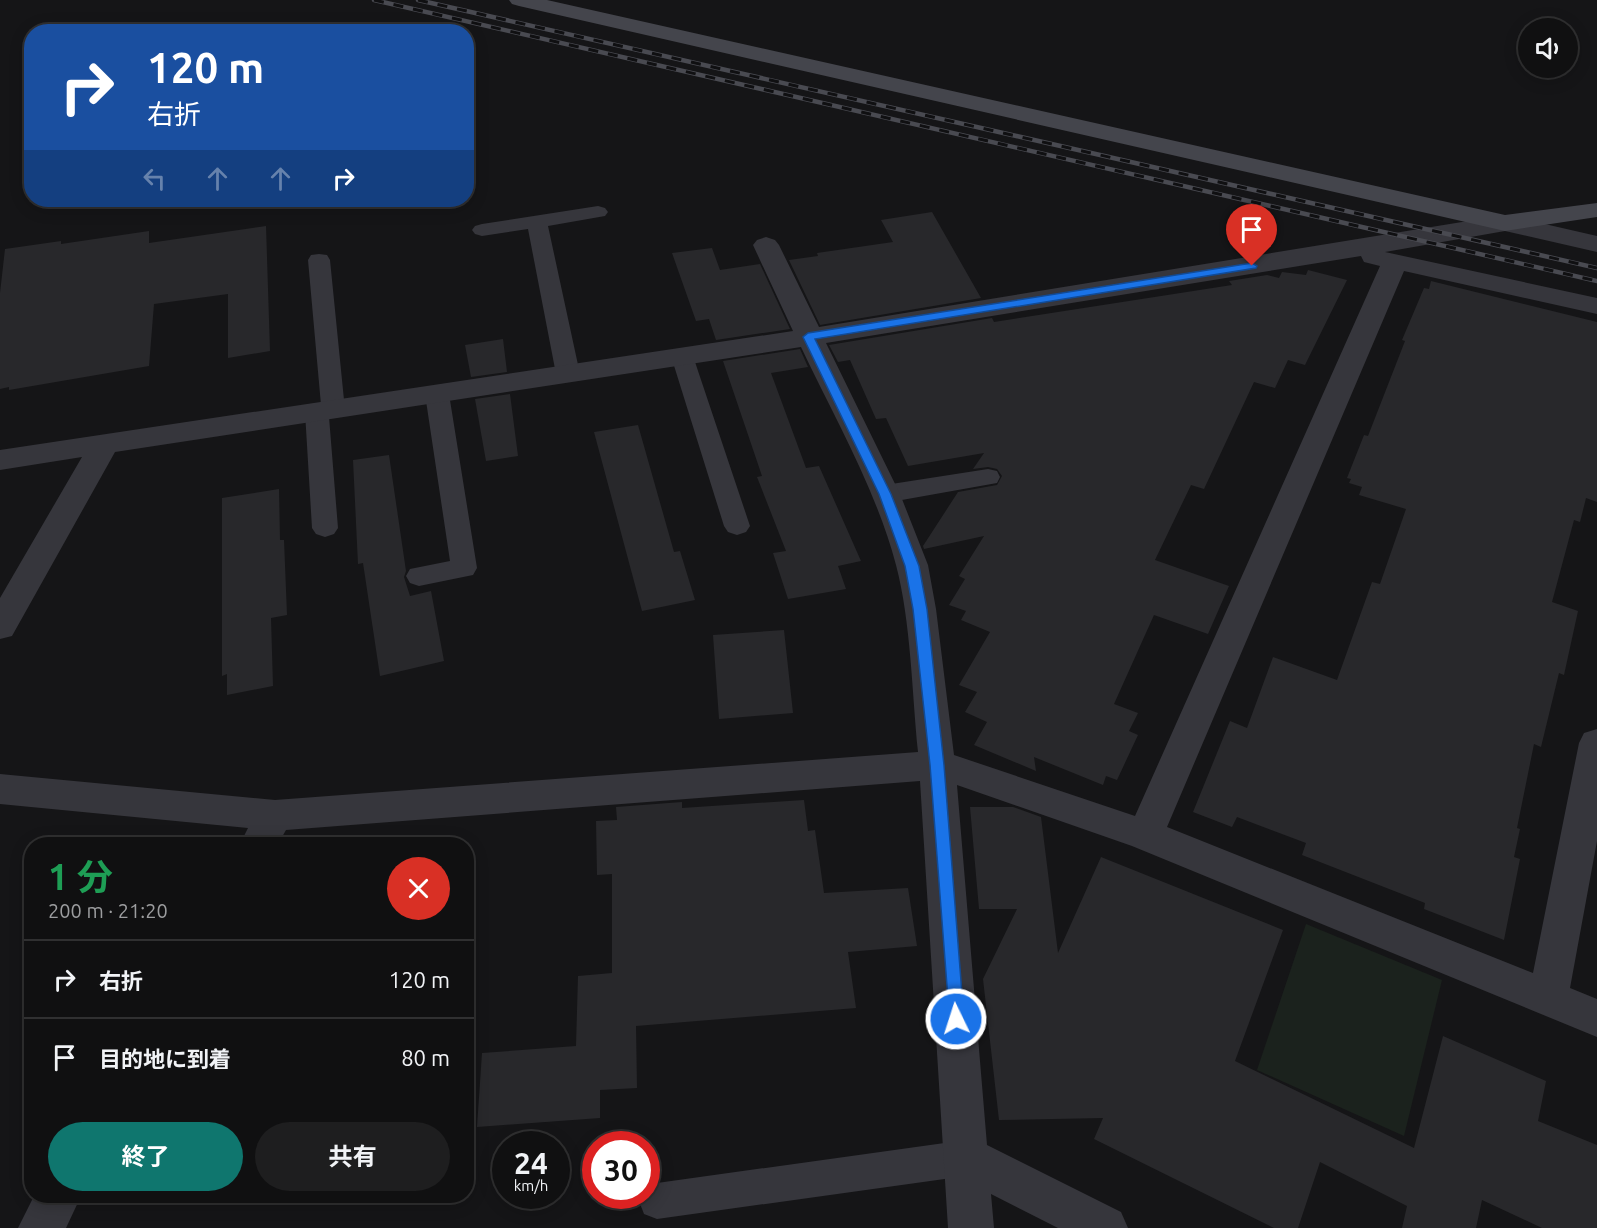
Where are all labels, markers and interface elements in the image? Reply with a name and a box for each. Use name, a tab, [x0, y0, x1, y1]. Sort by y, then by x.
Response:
map controls	[1518, 18, 1578, 78]
button: sound	[1518, 18, 1578, 78]
text: 120 m	[147, 44, 264, 91]
icon: right	[48, 48, 126, 126]
text: 右折	[147, 99, 201, 129]
icon: left	[138, 162, 171, 195]
icon: ahead	[201, 162, 234, 195]
icon: ahead	[264, 162, 297, 195]
icon: right	[327, 162, 360, 195]
pin	[1226, 204, 1277, 266]
icon: arrive	[1235, 213, 1268, 246]
text: 1 分	[48, 856, 113, 897]
button: close	[387, 857, 450, 920]
text: 200 m · 21:20	[48, 899, 168, 922]
icon: right	[48, 963, 81, 996]
text: 120 m	[389, 967, 450, 992]
text: 右折	[99, 968, 143, 993]
position arrow	[924, 987, 988, 1051]
icon: arrive	[48, 1041, 81, 1074]
text: 80 m	[401, 1045, 450, 1070]
text: 目的地に到着	[99, 1046, 231, 1071]
button: 終了	[48, 1122, 243, 1191]
button: 共有	[255, 1122, 450, 1191]
speed limit sign: 30	[582, 1131, 660, 1209]
text: 24	[514, 1146, 548, 1180]
text: km/h	[514, 1177, 548, 1194]

